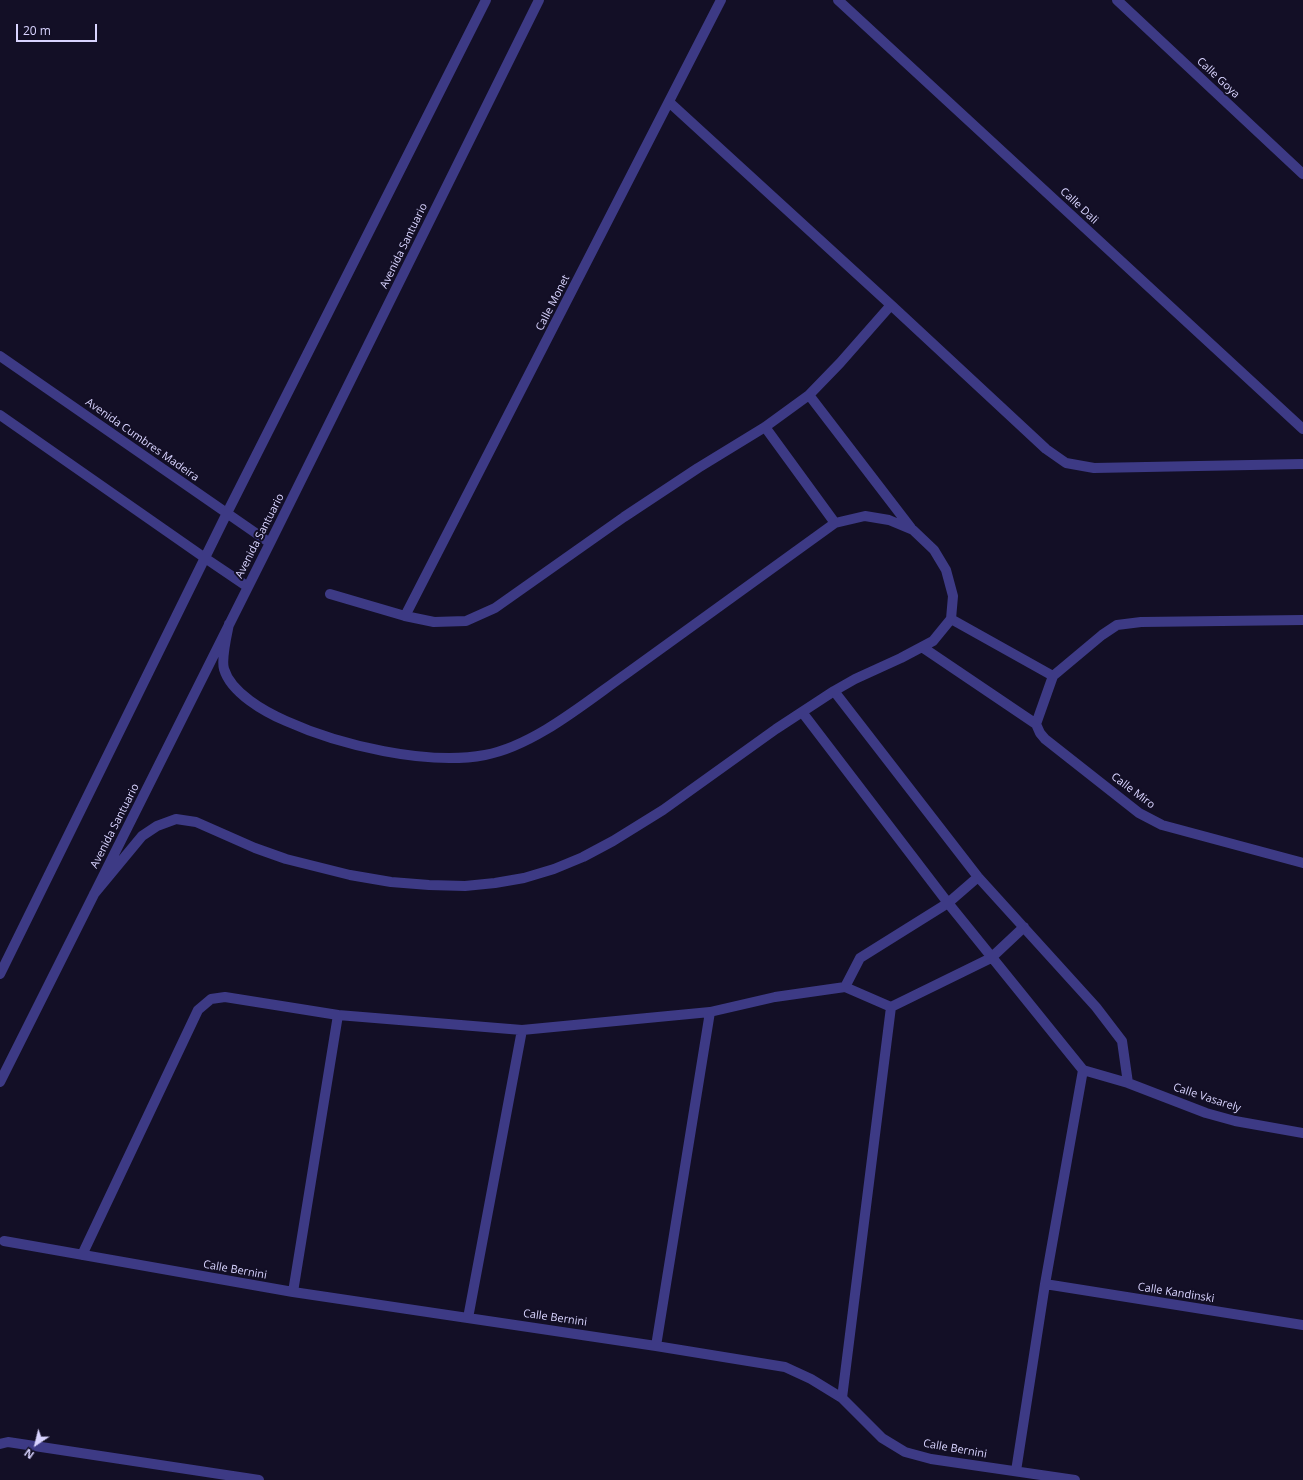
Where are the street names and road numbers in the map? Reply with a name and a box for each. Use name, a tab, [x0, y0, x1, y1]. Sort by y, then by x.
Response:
street label: Calle Goya	[1194, 55, 1242, 101]
street label: Calle Dali	[1057, 185, 1101, 227]
street label: Avenida Santuario	[378, 201, 430, 291]
street label: Calle Monet	[533, 273, 573, 333]
street label: Avenida Cumbres Madeira	[83, 396, 201, 484]
street label: Avenida Santuario	[233, 491, 287, 581]
street label: Calle Miro	[1108, 770, 1158, 812]
street label: Avenida Santuario	[88, 781, 142, 871]
street label: Calle Vasarely	[1171, 1081, 1243, 1115]
street label: Calle Bernini	[202, 1258, 268, 1282]
street label: Calle Kandinski	[1137, 1280, 1215, 1306]
street label: Calle Bernini	[522, 1307, 588, 1329]
street label: Calle Bernini	[922, 1437, 988, 1461]

